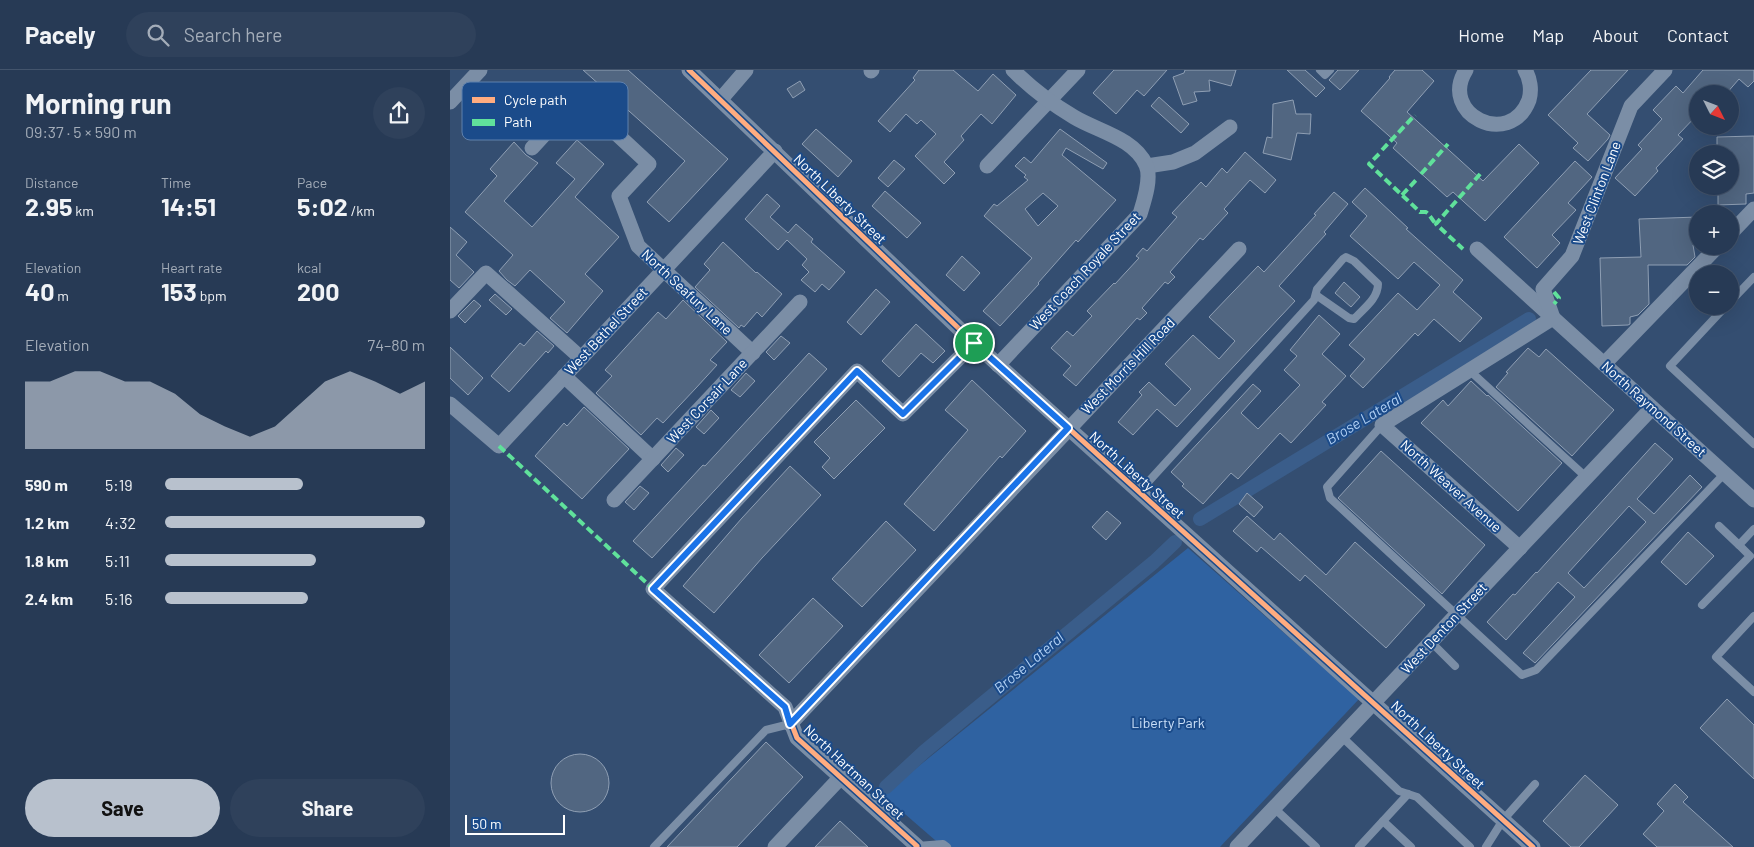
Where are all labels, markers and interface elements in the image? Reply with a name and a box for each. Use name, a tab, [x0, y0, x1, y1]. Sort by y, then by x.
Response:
search box	[126, 12, 476, 57]
text: Pacely	[25, 20, 96, 49]
icon: search	[144, 21, 172, 49]
text: Search here	[184, 23, 282, 46]
text: Home	[1458, 24, 1504, 46]
text: Map	[1532, 24, 1564, 46]
text: About	[1592, 24, 1639, 46]
text: Contact	[1667, 24, 1729, 46]
legend	[462, 82, 628, 140]
north arrow	[1689, 85, 1739, 135]
map controls	[1689, 85, 1739, 315]
text: Morning run	[25, 86, 172, 120]
button: share	[373, 87, 425, 139]
text: Cycle path	[504, 91, 567, 108]
text: Path	[504, 113, 532, 130]
text: 09:37 · 5 × 590 m	[25, 122, 137, 141]
street label: West Clinton Lane	[1569, 139, 1624, 247]
button: layers	[1689, 145, 1739, 195]
street label: North Liberty Street	[790, 150, 890, 247]
text: Distance	[25, 174, 78, 191]
text: Time	[161, 174, 191, 191]
text: Pace	[297, 174, 327, 191]
text: 2.95	[25, 191, 73, 221]
text: 14:51	[161, 191, 216, 221]
text: 5:02	[297, 191, 348, 221]
text: km	[73, 202, 94, 219]
text: /km	[348, 202, 375, 219]
button: +	[1689, 205, 1739, 255]
street label: West Coach Royale Street	[1025, 208, 1144, 333]
street label: North Seafury Lane	[638, 245, 736, 338]
text: Elevation	[25, 259, 81, 276]
text: Heart rate	[161, 259, 222, 276]
text: kcal	[297, 259, 321, 276]
button: −	[1689, 265, 1739, 315]
text: 40	[25, 276, 54, 306]
text: 153	[161, 276, 197, 306]
text: 200	[297, 276, 340, 306]
street label: West Bethel Street	[561, 283, 651, 378]
text: m	[54, 287, 69, 304]
text: bpm	[197, 287, 227, 304]
street label: West Morris Hill Road	[1077, 314, 1178, 417]
pin	[953, 322, 995, 364]
icon: arrive	[960, 329, 988, 357]
text: Elevation	[25, 335, 89, 354]
text: 74–80 m	[368, 335, 425, 354]
street label: West Corsair Lane	[663, 355, 750, 447]
street label: North Raymond Street	[1598, 357, 1710, 460]
water label: Brose Lateral	[1322, 388, 1405, 448]
street label: North Liberty Street	[1086, 427, 1188, 522]
street label: North Weaver Avenue	[1397, 436, 1505, 535]
text: 590 m	[25, 475, 68, 494]
text: 5:19	[105, 475, 133, 494]
text: 1.2 km	[25, 513, 69, 532]
text: 4:32	[105, 513, 136, 532]
text: 1.8 km	[25, 551, 69, 570]
text: 5:11	[105, 551, 130, 570]
street label: West Denton Street	[1397, 579, 1490, 677]
text: 2.4 km	[25, 589, 73, 608]
text: 5:16	[105, 589, 133, 608]
water label: Brose Lateral	[990, 627, 1067, 697]
street label: North Liberty Street	[1388, 697, 1489, 793]
park label: Liberty Park	[1131, 714, 1205, 731]
street label: North Hartman Street	[800, 720, 908, 823]
button: Save	[25, 779, 220, 837]
button: Share	[230, 779, 425, 837]
scale bar	[465, 812, 565, 835]
text: 50 m	[472, 815, 501, 832]

